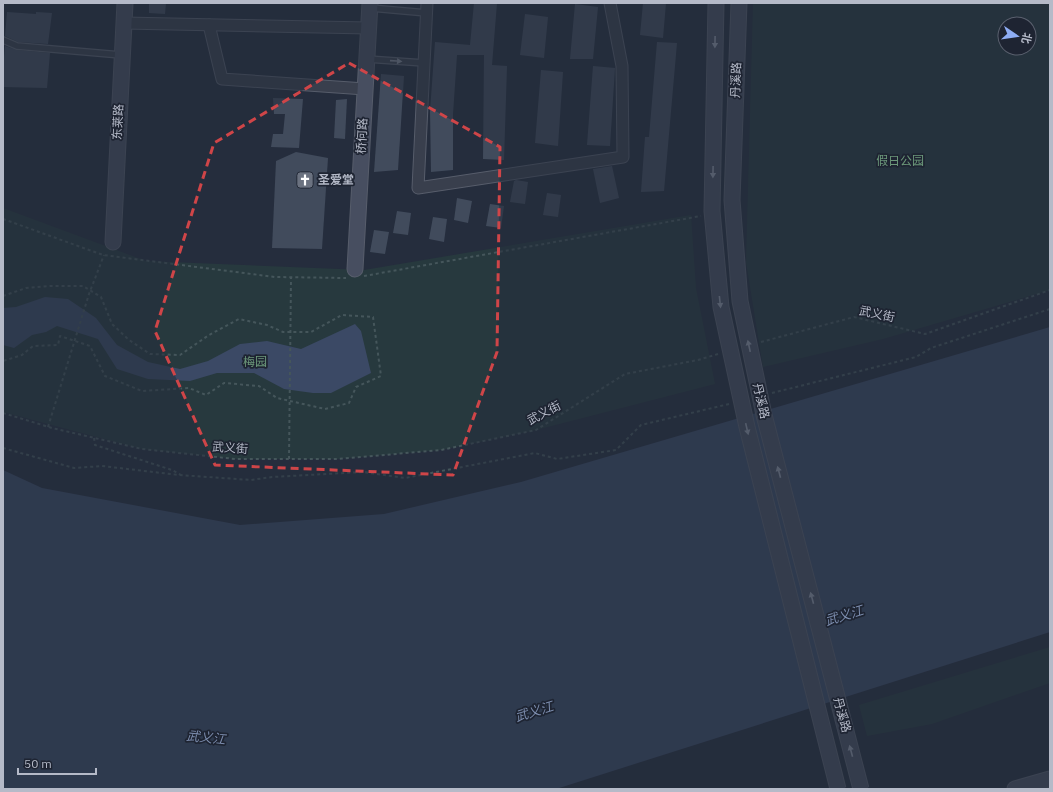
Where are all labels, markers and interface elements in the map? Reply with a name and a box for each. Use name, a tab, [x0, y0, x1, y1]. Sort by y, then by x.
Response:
north arrow	[997, 16, 1037, 56]
text: 北	[1019, 31, 1035, 45]
one-way arrow	[712, 36, 719, 48]
one-way arrow	[390, 58, 402, 65]
street label: 丹溪路	[727, 62, 744, 98]
street label: 东莱路	[109, 104, 126, 140]
street label: 桥何路	[353, 118, 370, 154]
park label: 假日公园	[876, 153, 924, 168]
one-way arrow	[709, 166, 716, 178]
church icon: 圣爱堂	[295, 170, 315, 190]
place label: 圣爱堂	[318, 172, 354, 187]
one-way arrow	[717, 296, 723, 308]
street label: 武义街	[858, 302, 896, 325]
one-way arrow	[746, 340, 752, 352]
park label: 梅园	[243, 354, 267, 369]
street label: 丹溪路	[750, 382, 773, 420]
street label: 武义街	[524, 397, 563, 428]
one-way arrow	[745, 422, 751, 435]
street label: 武义街	[212, 439, 249, 456]
one-way arrow	[776, 466, 782, 478]
one-way arrow	[808, 592, 814, 605]
water label: 武义江	[823, 601, 867, 629]
street label: 丹溪路	[831, 696, 854, 734]
water label: 武义江	[513, 697, 557, 725]
water label: 武义江	[186, 727, 228, 748]
one-way arrow	[848, 745, 854, 757]
scale bar	[18, 750, 96, 776]
text: 50 m	[24, 756, 52, 771]

